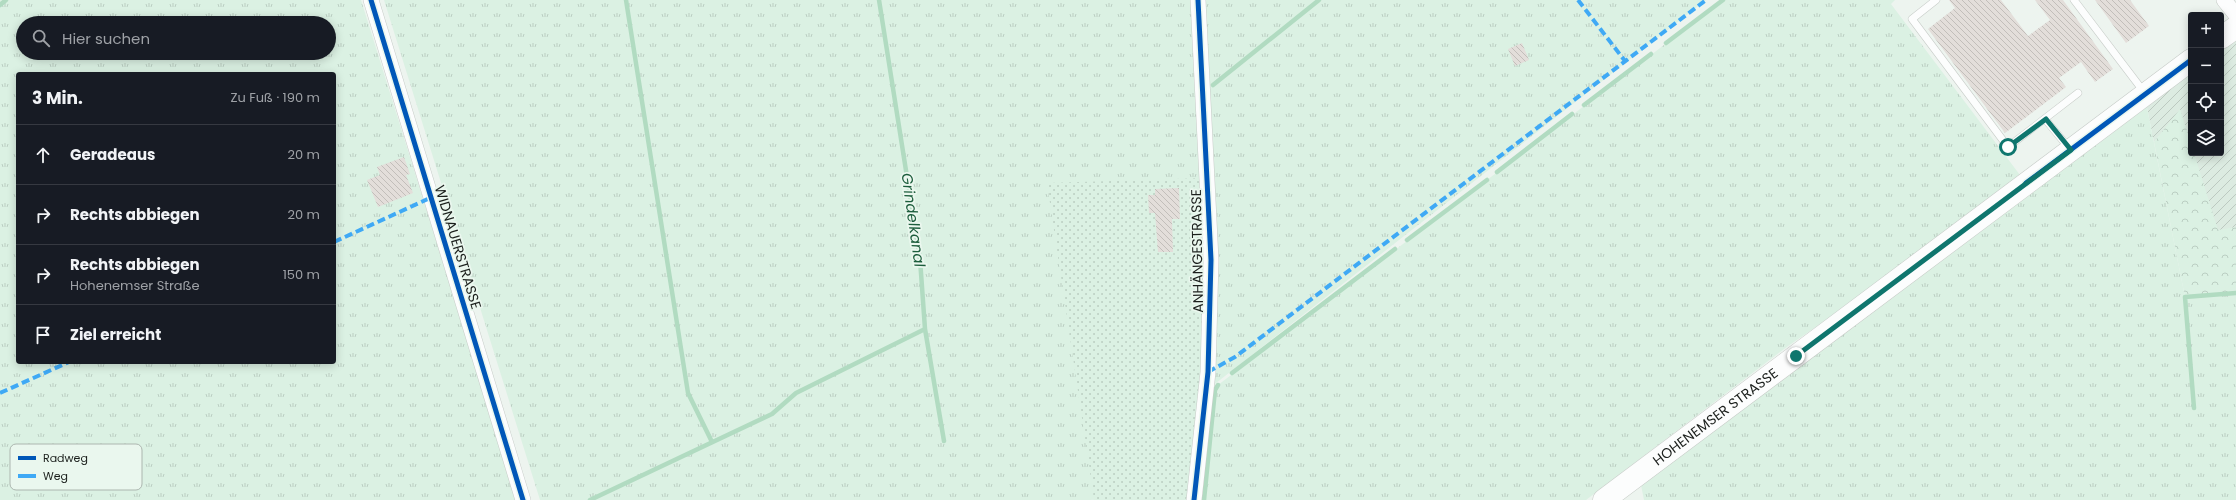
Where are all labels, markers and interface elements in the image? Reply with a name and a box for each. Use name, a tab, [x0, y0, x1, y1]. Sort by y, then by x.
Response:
map controls	[2188, 12, 2224, 156]
button: +	[2188, 12, 2224, 48]
search box	[16, 16, 336, 60]
icon: search	[30, 27, 52, 49]
text: Hier suchen	[62, 28, 150, 49]
button: −	[2188, 48, 2224, 84]
button: locate	[2188, 84, 2224, 120]
text: 3 Min.	[32, 86, 83, 110]
text: Zu Fuß · 190 m	[230, 88, 320, 107]
button: layers	[2188, 120, 2224, 156]
route start	[1999, 138, 2017, 156]
icon: ahead	[32, 144, 54, 166]
text: Geradeaus	[70, 144, 155, 165]
text: 20 m	[287, 145, 320, 164]
water label: Grindelkanal	[896, 171, 931, 269]
street label: WIDNAUERSTRASSE	[430, 182, 486, 312]
street label: ANHÄNGESTRASSE	[1186, 189, 1208, 313]
icon: right	[32, 204, 54, 226]
text: Rechts abbiegen	[70, 204, 200, 225]
text: 20 m	[287, 205, 320, 224]
text: Rechts abbiegen	[70, 254, 200, 275]
icon: right	[32, 264, 54, 286]
text: 150 m	[283, 265, 320, 284]
text: Hohenemser Straße	[70, 276, 200, 295]
icon: arrive	[32, 324, 54, 346]
text: Ziel erreicht	[70, 324, 161, 345]
route end	[1787, 347, 1805, 365]
street label: HOHENEMSER STRASSE	[1649, 363, 1782, 470]
legend	[10, 444, 142, 490]
text: Radweg	[43, 450, 88, 466]
text: Weg	[43, 468, 68, 484]

